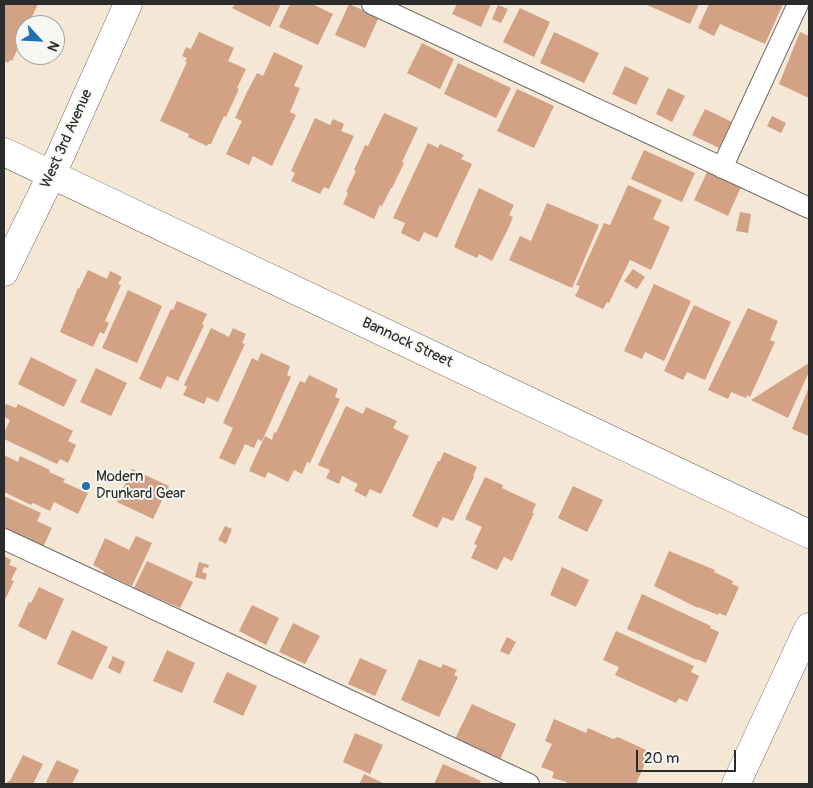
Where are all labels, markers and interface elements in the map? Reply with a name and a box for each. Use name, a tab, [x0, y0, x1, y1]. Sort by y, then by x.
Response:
north arrow	[15, 15, 65, 65]
text: N	[43, 38, 63, 54]
street label: West 3rd Avenue	[37, 87, 97, 191]
street label: Bannock Street	[359, 314, 455, 372]
place label: Modern Drunkard Gear	[96, 468, 185, 503]
marker: Modern Drunkard Gear	[80, 480, 92, 492]
scale bar	[638, 740, 738, 772]
text: 20 m	[644, 749, 679, 768]

